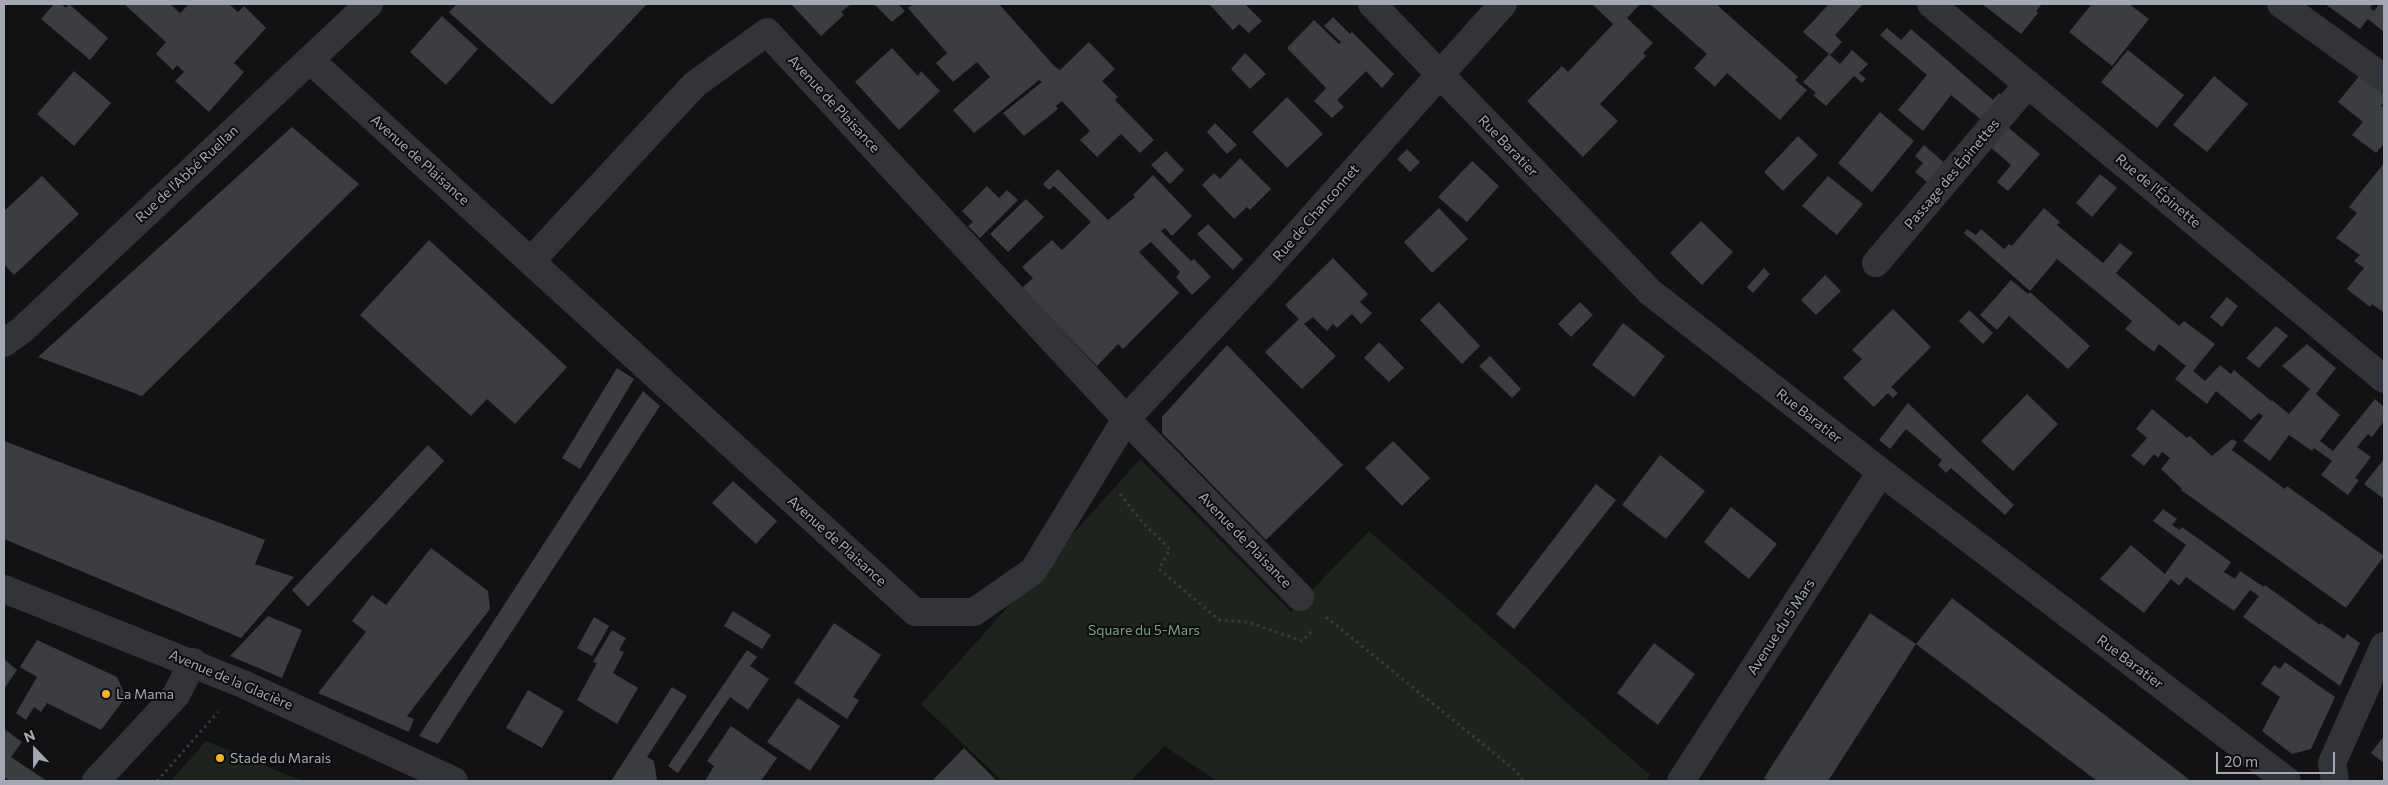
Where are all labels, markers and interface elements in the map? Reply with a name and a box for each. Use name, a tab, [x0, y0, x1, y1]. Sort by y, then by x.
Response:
street label: Avenue de Plaisance	[785, 52, 883, 156]
street label: Avenue de Plaisance	[367, 111, 473, 209]
street label: Rue Baratier	[1475, 112, 1541, 180]
street label: Passage des Épinettes	[1901, 115, 2003, 233]
street label: Rue de l'Abbé Ruellan	[132, 122, 242, 226]
street label: Rue de l'Épinette	[2112, 151, 2204, 231]
street label: Rue de Chanconnet	[1269, 161, 1363, 265]
street label: Rue Baratier	[1773, 385, 1845, 447]
street label: Avenue de Plaisance	[1195, 489, 1295, 591]
street label: Avenue de Plaisance	[784, 492, 890, 590]
street label: Avenue du 5 Mars	[1744, 576, 1818, 678]
park label: Square du 5-Mars	[1088, 622, 1200, 638]
street label: Rue Baratier	[2094, 632, 2166, 692]
street label: Avenue de la Glacière	[167, 646, 295, 714]
place label: La Mama	[116, 686, 174, 702]
marker: La Mama	[100, 688, 112, 700]
north arrow	[10, 725, 60, 775]
text: N	[21, 726, 37, 745]
scale bar	[2218, 742, 2337, 774]
place label: Stade du Marais	[230, 750, 331, 766]
marker: Stade du Marais	[214, 752, 226, 764]
text: 20 m	[2224, 752, 2258, 770]

